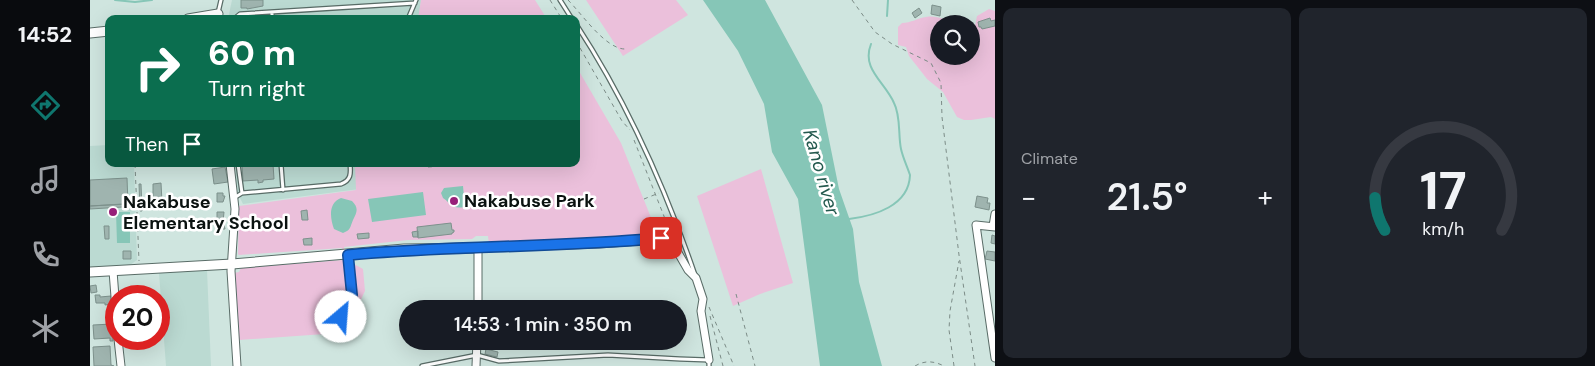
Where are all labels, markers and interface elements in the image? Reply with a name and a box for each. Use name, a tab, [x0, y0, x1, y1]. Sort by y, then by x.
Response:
map controls	[930, 15, 980, 65]
button: search	[930, 15, 980, 65]
text: 14:52	[18, 20, 72, 49]
text: 60 m	[208, 30, 296, 76]
icon: right	[125, 35, 190, 100]
text: Turn right	[208, 74, 305, 103]
icon: directions	[28, 88, 63, 123]
water label: Kano river	[797, 126, 846, 219]
icon: arrive	[178, 130, 206, 158]
text: Then	[125, 132, 168, 157]
text: Climate	[1021, 148, 1078, 169]
text: 17	[1420, 157, 1466, 225]
icon: music	[28, 162, 63, 197]
text: 21.5°	[1106, 172, 1188, 222]
text: −	[1021, 179, 1036, 216]
text: +	[1258, 179, 1273, 216]
place label: Nakabuse Park	[464, 189, 595, 213]
place label: Nakabuse Elementary School	[123, 190, 289, 235]
marker: Nakabuse Park	[448, 195, 460, 207]
marker: Nakabuse Elementary School	[107, 206, 119, 218]
pin	[640, 217, 682, 259]
text: km/h	[1422, 217, 1464, 241]
icon: arrive	[647, 224, 675, 252]
icon: phone	[28, 237, 63, 272]
speed limit sign: 20	[105, 285, 170, 350]
position arrow	[314, 290, 366, 342]
icon: climate	[28, 311, 63, 346]
text: 14:53 · 1 min · 350 m	[454, 312, 632, 337]

